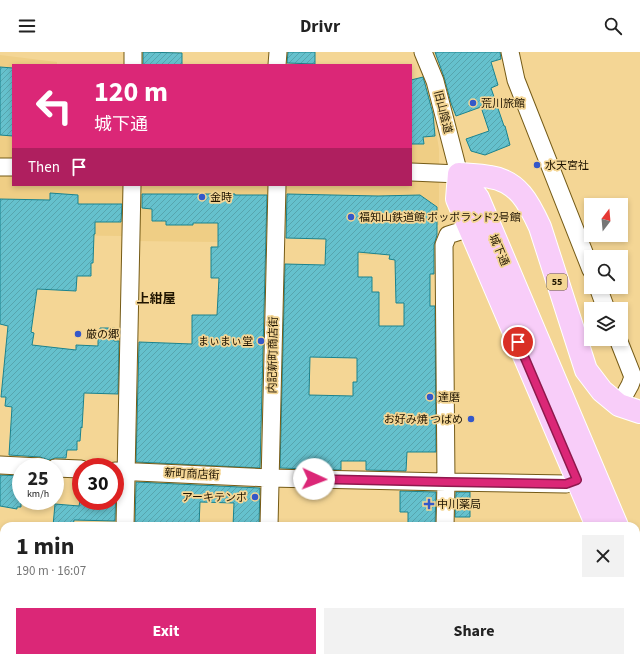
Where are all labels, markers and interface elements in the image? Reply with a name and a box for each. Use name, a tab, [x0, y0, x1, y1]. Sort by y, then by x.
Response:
text: Drivr	[300, 14, 340, 39]
icon: menu	[16, 15, 38, 37]
icon: search	[602, 15, 624, 37]
text: 120 m	[94, 72, 168, 112]
icon: left	[28, 80, 80, 132]
street label: 旧山陰道	[430, 89, 456, 135]
place label: 荒川旅館	[481, 96, 525, 111]
marker: 荒川旅館	[468, 98, 478, 108]
text: 城下通	[94, 112, 148, 137]
icon: arrive	[68, 156, 90, 178]
text: Then	[28, 157, 60, 178]
place label: 水天宮社	[545, 158, 589, 173]
marker: 水天宮社	[532, 160, 542, 170]
place label: 金時	[210, 190, 232, 205]
marker: 金時	[197, 192, 207, 202]
north arrow	[584, 198, 628, 242]
map controls	[584, 198, 628, 346]
place label: 福知山鉄道館 ポッポランド2号館	[359, 210, 521, 225]
marker: 福知山鉄道館 ポッポランド2号館	[346, 212, 356, 222]
street label: 城下通	[486, 232, 512, 268]
button: search	[584, 250, 628, 294]
road number: 55	[547, 274, 567, 290]
district label: 上紺屋	[136, 290, 176, 308]
button: layers	[584, 302, 628, 346]
street label: 内記新町商店街	[265, 316, 281, 394]
pin	[501, 325, 535, 359]
place label: 厳の郷	[86, 327, 119, 342]
marker: 厳の郷	[73, 329, 83, 339]
icon: arrive	[507, 331, 529, 353]
place label: まぃまぃ堂	[198, 334, 253, 349]
marker: まぃまぃ堂	[256, 336, 266, 346]
place label: 達磨	[438, 390, 460, 405]
marker: 達磨	[425, 392, 435, 402]
place label: お好み焼 つばめ	[384, 412, 463, 427]
marker: お好み焼 つばめ	[466, 414, 476, 424]
speed limit sign: 30	[72, 458, 124, 510]
position arrow	[293, 458, 335, 500]
text: 25	[27, 465, 49, 493]
street label: 新町商店街	[164, 465, 220, 483]
text: km/h	[27, 487, 49, 501]
place label: アーキテンポ	[182, 490, 247, 505]
marker: アーキテンポ	[250, 492, 260, 502]
place label: 中川薬局	[437, 497, 481, 512]
marker: 中川薬局	[424, 499, 434, 509]
text: 1 min	[16, 529, 74, 564]
button: close	[582, 535, 624, 577]
text: 190 m · 16:07	[16, 562, 86, 580]
button: Exit	[16, 608, 316, 654]
button: Share	[324, 608, 624, 654]

